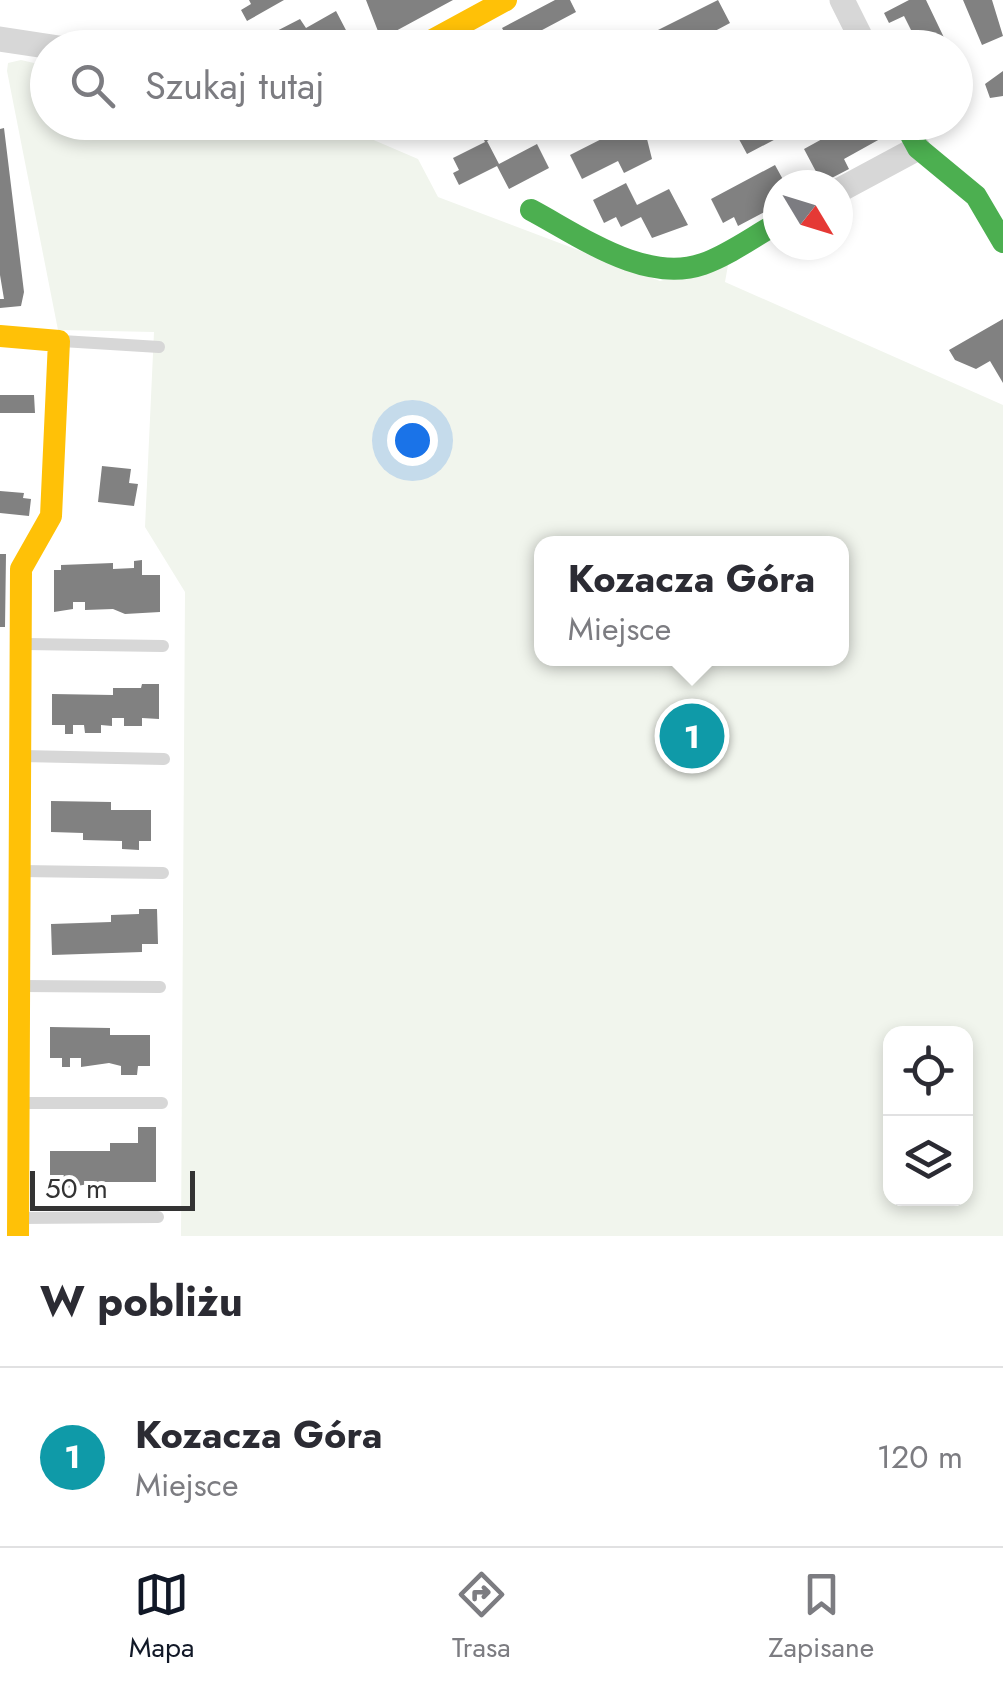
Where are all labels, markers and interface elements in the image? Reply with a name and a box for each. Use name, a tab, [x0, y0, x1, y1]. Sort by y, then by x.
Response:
search box	[30, 30, 973, 140]
icon: search	[65, 58, 120, 113]
text: Szukaj tutaj	[145, 58, 325, 113]
north arrow	[763, 170, 853, 260]
your location	[387, 415, 438, 466]
popup	[534, 536, 849, 666]
text: Kozacza Góra	[568, 551, 815, 606]
text: Miejsce	[568, 606, 671, 652]
pin: 1	[660, 698, 724, 774]
map controls	[883, 1026, 973, 1206]
button: locate	[883, 1026, 973, 1116]
button: layers	[883, 1116, 973, 1206]
scale bar	[30, 1166, 195, 1210]
text: 50 m	[45, 1168, 108, 1209]
text: W pobliżu	[40, 1271, 243, 1332]
text: Kozacza Góra	[135, 1407, 383, 1462]
text: 1	[64, 1434, 81, 1480]
text: 120 m	[877, 1434, 963, 1480]
text: Miejsce	[135, 1462, 238, 1508]
tab: Mapa	[129, 1567, 194, 1668]
tab: Trasa	[452, 1567, 511, 1668]
tab: Zapisane	[768, 1567, 874, 1668]

